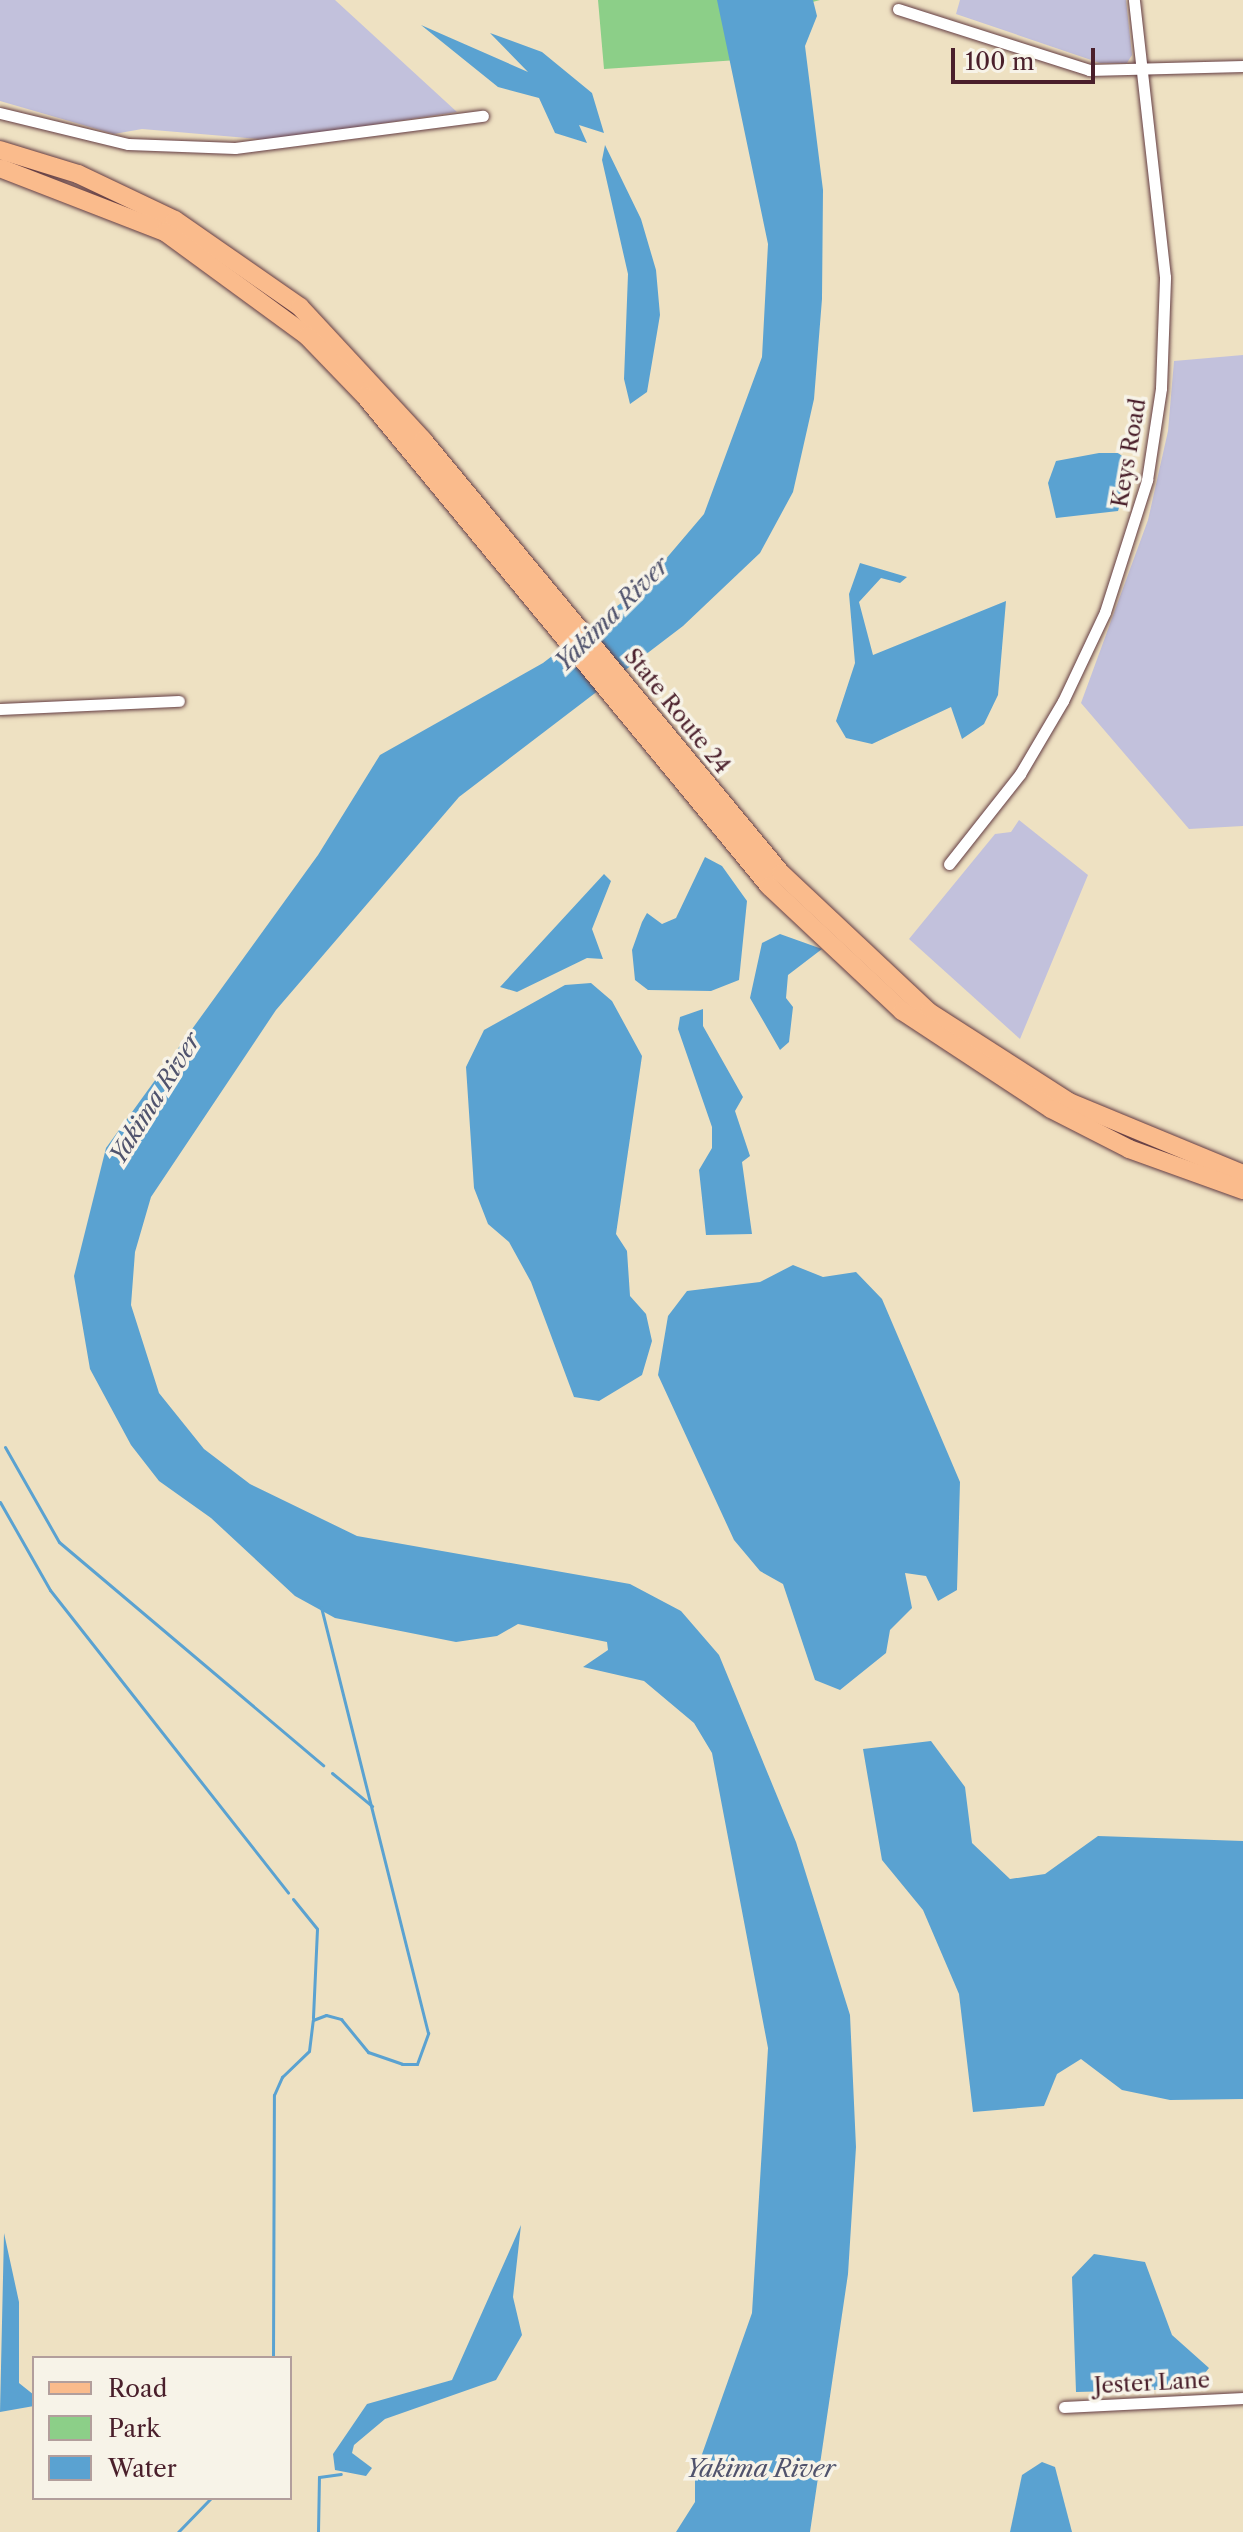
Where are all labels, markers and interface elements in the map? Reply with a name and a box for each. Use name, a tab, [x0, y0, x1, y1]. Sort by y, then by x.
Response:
scale bar	[955, 32, 1099, 82]
text: 100 m	[965, 47, 1034, 76]
street label: Keys Road	[1106, 396, 1152, 510]
water label: Yakima River	[549, 551, 675, 677]
street label: State Route 24	[619, 643, 735, 779]
water label: Yakima River	[103, 1027, 207, 1169]
legend	[32, 2356, 292, 2500]
street label: Jester Lane	[1093, 2367, 1211, 2399]
text: Road	[108, 2374, 167, 2403]
text: Park	[108, 2414, 160, 2443]
text: Water	[108, 2454, 177, 2483]
water label: Yakima River	[686, 2455, 836, 2483]

